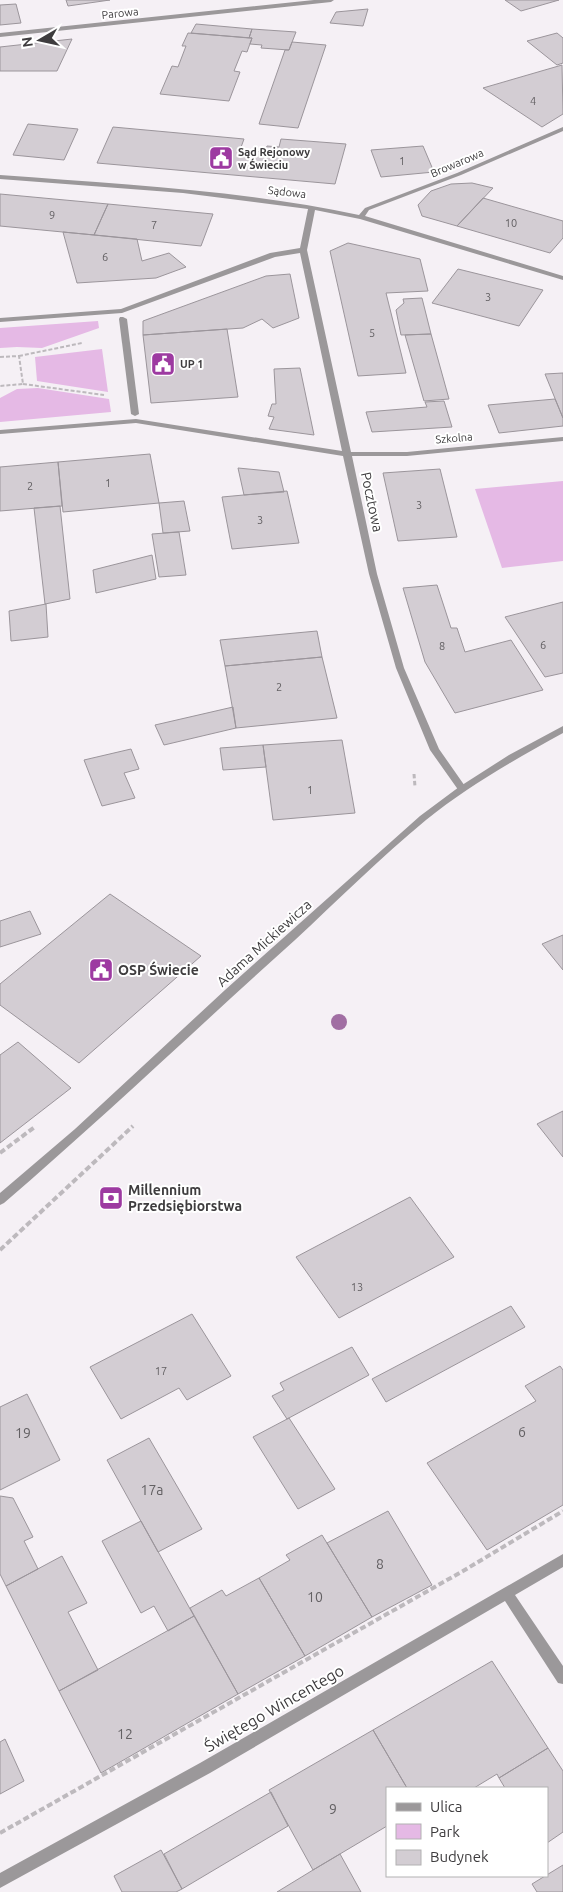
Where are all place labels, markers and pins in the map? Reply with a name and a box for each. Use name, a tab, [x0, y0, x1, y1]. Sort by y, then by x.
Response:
public building icon: Sąd Rejonowy w Świeciu	[208, 145, 234, 171]
place label: Sąd Rejonowy w Świeciu	[238, 146, 310, 171]
public building icon: UP 1	[150, 351, 176, 377]
place label: UP 1	[180, 358, 204, 370]
public building icon: OSP Świecie	[88, 957, 114, 983]
place label: OSP Świecie	[118, 961, 199, 978]
place label: Millennium Przedsiębiorstwa	[128, 1182, 242, 1215]
bank icon: Millennium Przedsiębiorstwa	[98, 1185, 124, 1211]

